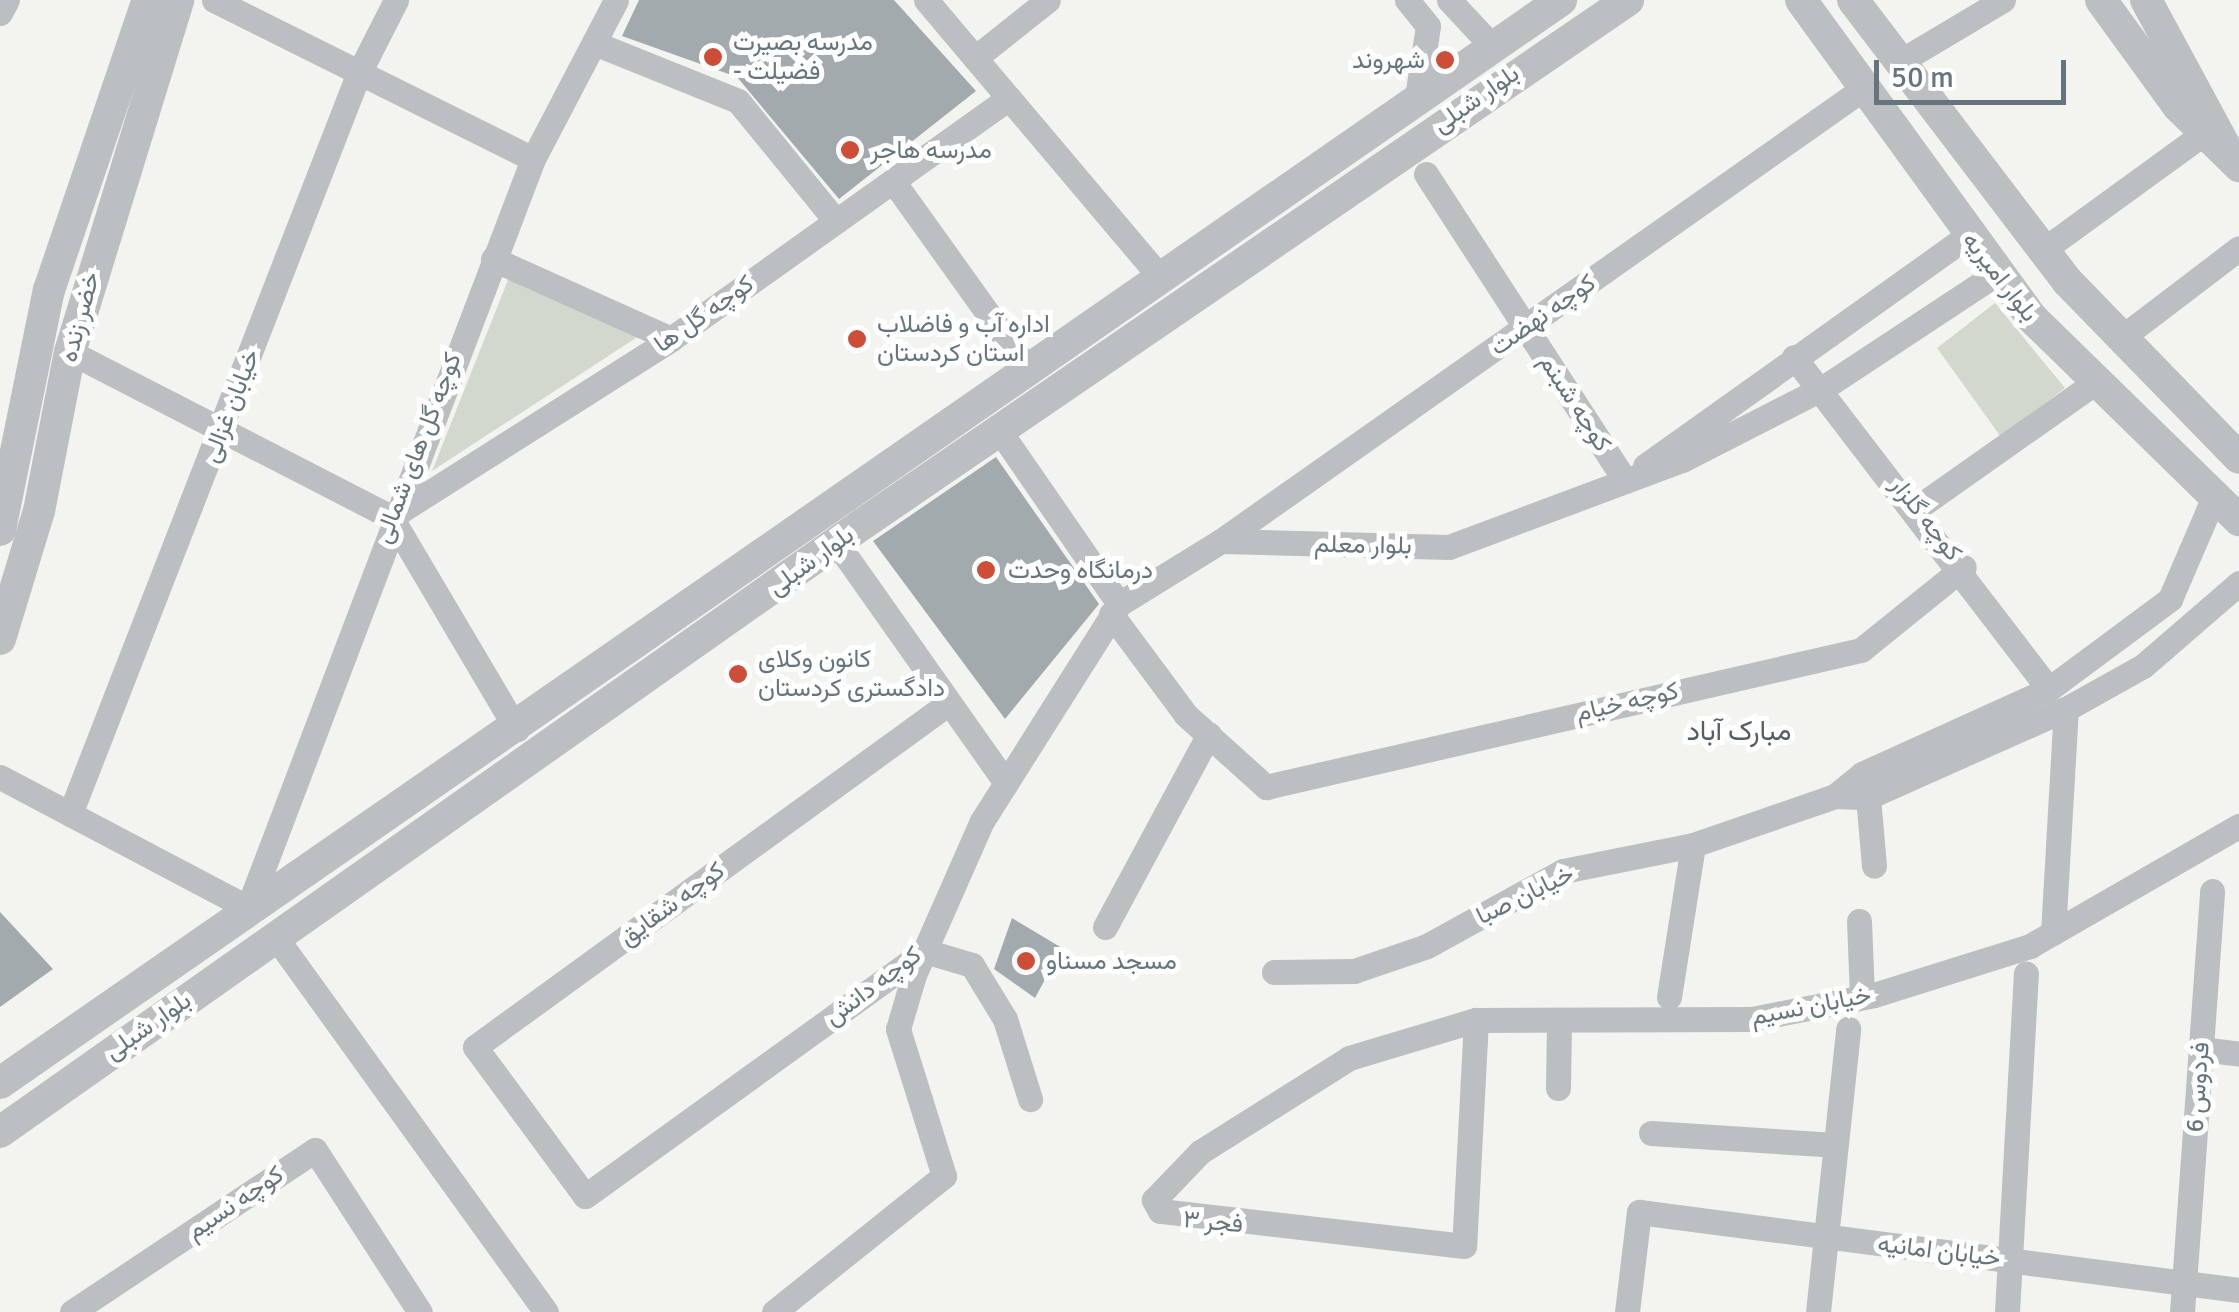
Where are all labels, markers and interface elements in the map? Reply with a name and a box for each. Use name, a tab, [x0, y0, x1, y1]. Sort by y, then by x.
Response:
place label: مدرسه بصیرت - فضیلت	[733, 28, 873, 87]
scale bar	[1879, 40, 2072, 102]
place label: شهروند	[1352, 45, 1425, 75]
marker: مدرسه بصیرت - فضیلت	[702, 46, 724, 68]
marker: شهروند	[1434, 49, 1456, 71]
street label: بلوار شبلی	[1427, 58, 1525, 140]
text: 50 m	[1891, 59, 1954, 96]
place label: مدرسه هاجر	[870, 135, 992, 165]
marker: مدرسه هاجر	[839, 139, 861, 161]
street label: بلوار امیریه	[1956, 226, 2044, 328]
street label: کوچه نهضت	[1485, 268, 1601, 362]
street label: خضر زنده	[54, 269, 106, 365]
street label: کوچه گل ها	[648, 269, 760, 359]
place label: اداره آب و فاضلاب استان کردستان	[877, 310, 1050, 369]
marker: اداره آب و فاضلاب استان کردستان	[846, 328, 868, 350]
street label: خیابان غزالی	[196, 345, 266, 467]
street label: کوچه گل های شمالی	[368, 348, 468, 548]
street label: کوچه شبنم	[1532, 349, 1618, 457]
street label: کوچه گلزار	[1884, 471, 1968, 567]
street label: بلوار شبلی	[762, 520, 860, 602]
street label: بلوار معلم	[1314, 529, 1412, 561]
place label: درمانگاه وحدت	[1008, 555, 1153, 585]
marker: درمانگاه وحدت	[973, 557, 999, 583]
place label: کانون وکلای دادگستری کردستان	[758, 645, 945, 704]
marker: کانون وکلای دادگستری کردستان	[727, 663, 749, 685]
street label: کوچه خیام	[1573, 676, 1681, 728]
district label: مبارک آباد	[1686, 714, 1792, 748]
street label: کوچه شقایق	[613, 856, 731, 952]
street label: خیابان صبا	[1471, 859, 1579, 931]
street label: کوچه دانش	[819, 940, 927, 1032]
place label: مسجد مسناو	[1046, 946, 1177, 976]
marker: مسجد مسناو	[1015, 950, 1037, 972]
street label: خیابان نسیم	[1748, 980, 1874, 1032]
street label: بلوار شبلی	[99, 985, 197, 1067]
street label: فردوس 6	[2180, 1041, 2216, 1133]
street label: کوچه نسیم	[181, 1160, 289, 1246]
street label: فجر ۳	[1182, 1204, 1244, 1240]
street label: خیابان امانیه	[1876, 1229, 2002, 1273]

